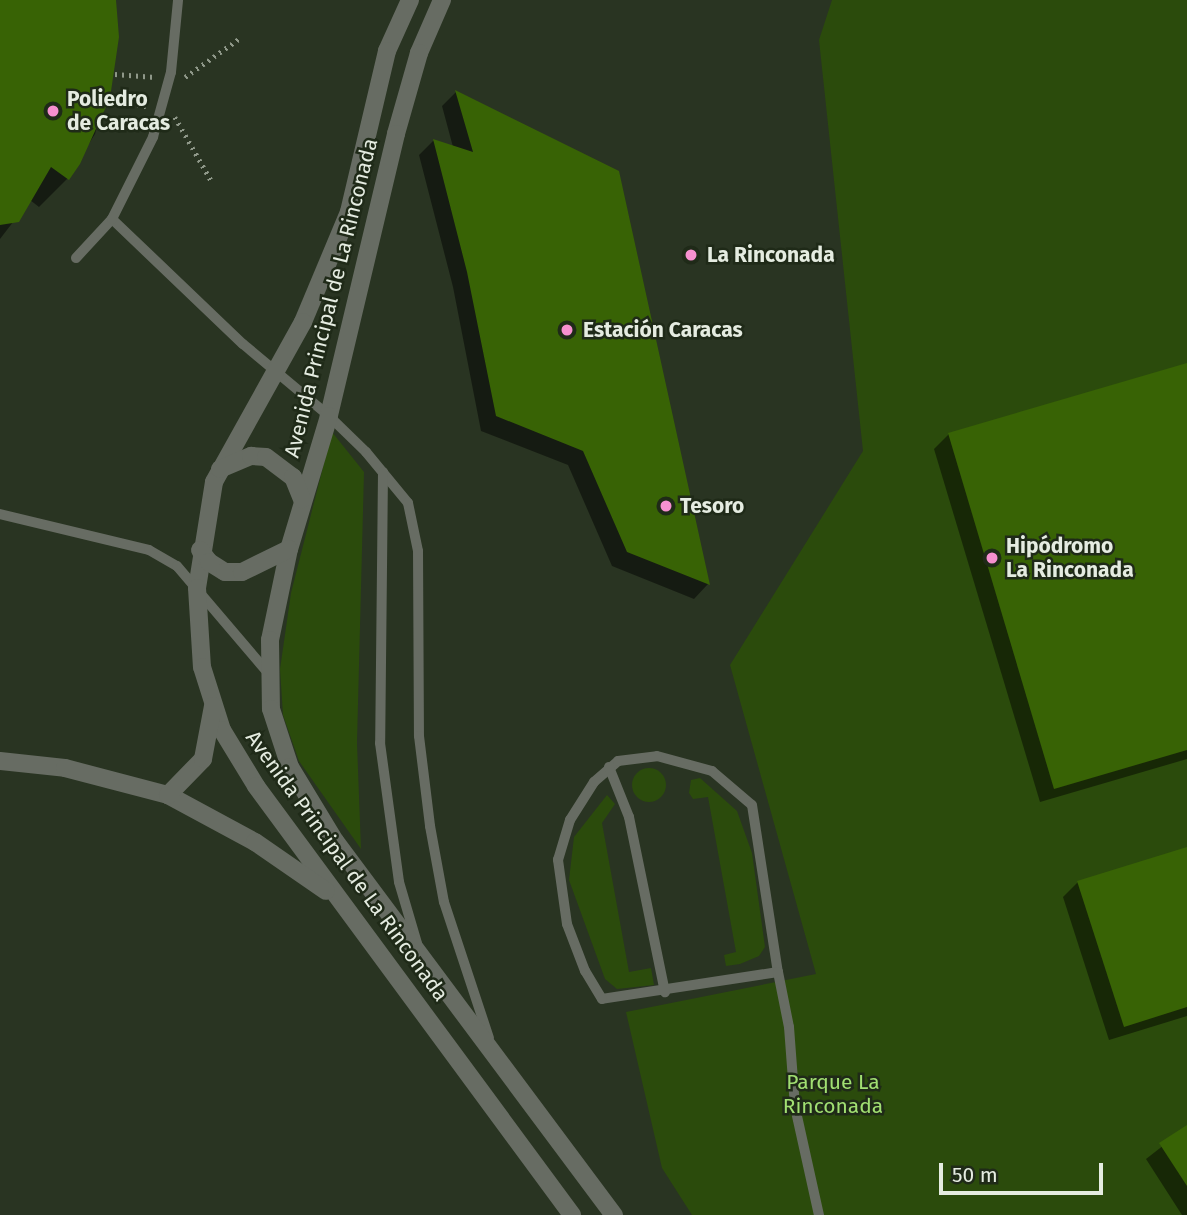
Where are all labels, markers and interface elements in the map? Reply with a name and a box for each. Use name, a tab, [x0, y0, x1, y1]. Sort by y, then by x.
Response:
place label: Poliedro de Caracas	[67, 86, 170, 136]
marker: Poliedro de Caracas	[45, 103, 61, 119]
street label: Avenida Principal de La Rinconada	[279, 136, 383, 460]
place label: La Rinconada	[707, 242, 835, 268]
marker: La Rinconada	[681, 245, 701, 265]
place label: Estación Caracas	[583, 317, 743, 343]
marker: Estación Caracas	[557, 320, 577, 340]
place label: Tesoro	[680, 493, 744, 519]
marker: Tesoro	[658, 498, 674, 514]
place label: Hipódromo La Rinconada	[1006, 533, 1134, 583]
marker: Hipódromo La Rinconada	[984, 550, 1000, 566]
street label: Avenida Principal de La Rinconada	[240, 726, 454, 1006]
park label: Parque La Rinconada	[783, 1069, 883, 1119]
scale bar	[942, 1148, 1106, 1192]
text: 50 m	[952, 1162, 998, 1188]

